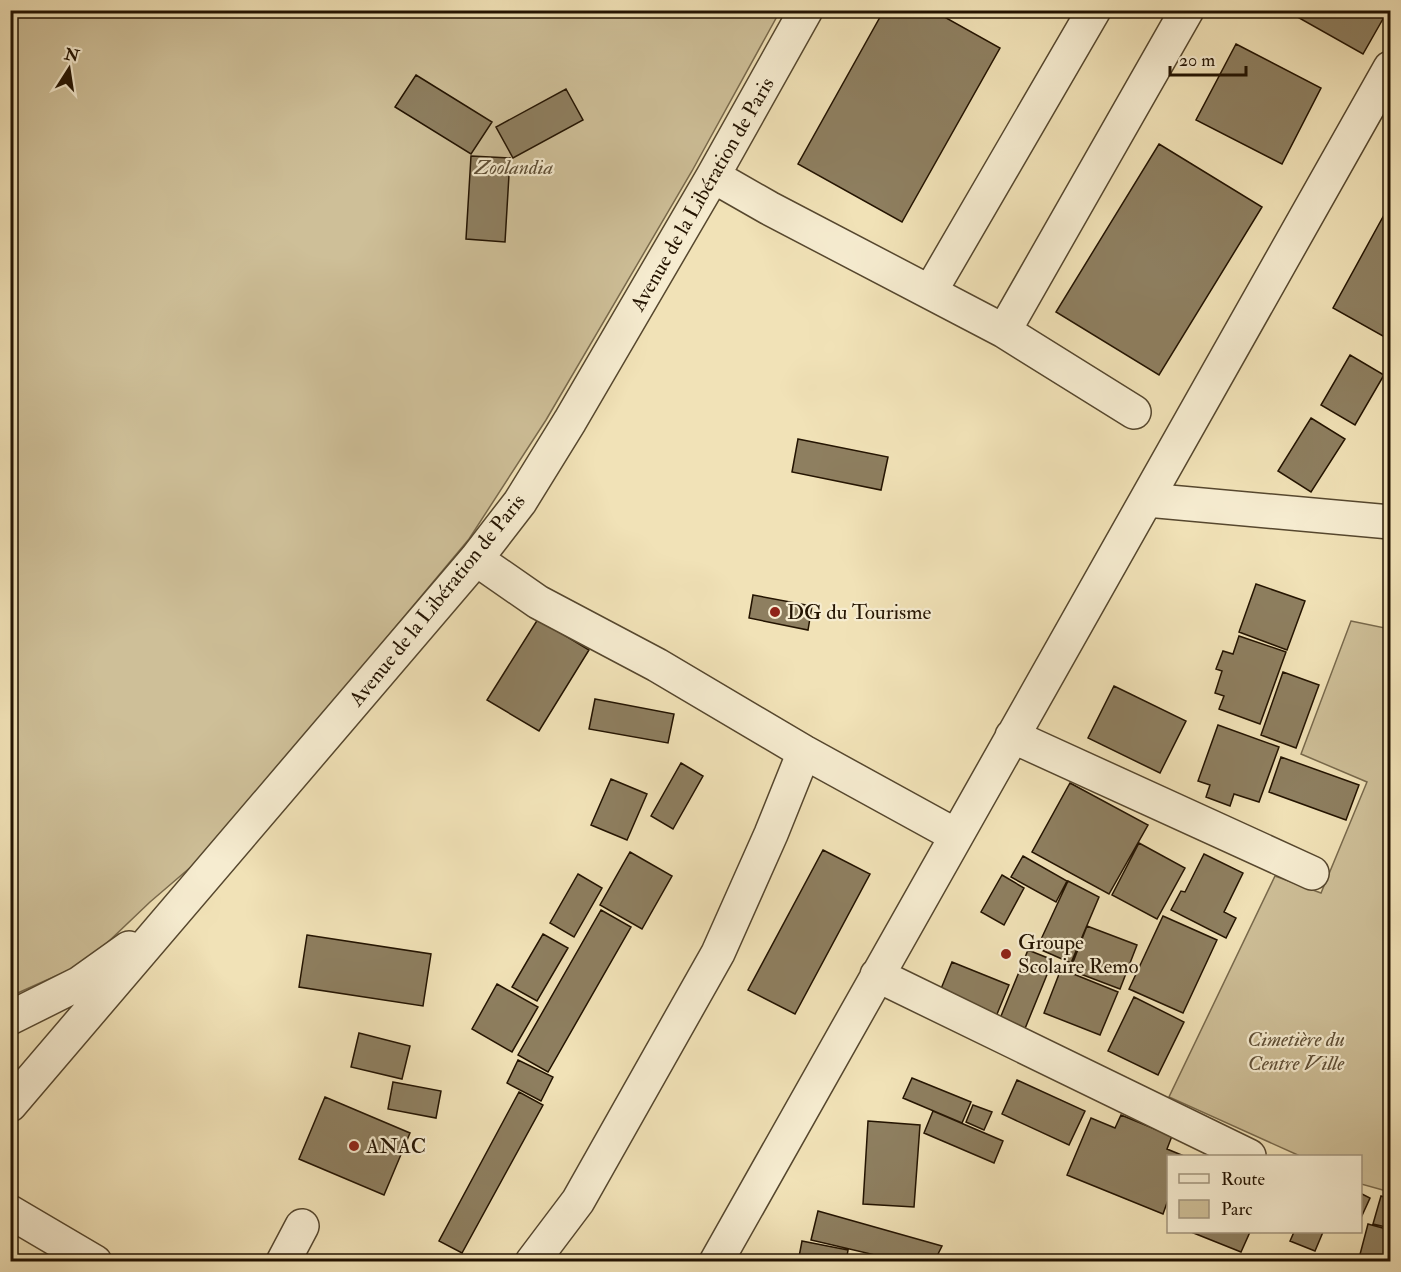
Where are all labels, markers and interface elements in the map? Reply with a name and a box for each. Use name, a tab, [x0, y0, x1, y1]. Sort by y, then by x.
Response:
north arrow	[39, 39, 99, 99]
scale bar	[1170, 39, 1246, 77]
text: N	[62, 44, 82, 67]
text: 20 m	[1179, 49, 1215, 72]
street label: Avenue de la Libération de Paris	[624, 72, 781, 317]
park label: Zoolandia	[474, 154, 554, 181]
street label: Avenue de la Libération de Paris	[343, 489, 531, 713]
place label: DG du Tourisme	[787, 599, 931, 626]
marker: DG du Tourisme	[768, 605, 782, 619]
place label: Groupe Scolaire Remo	[1018, 929, 1139, 980]
marker: Groupe Scolaire Remo	[999, 947, 1013, 961]
park label: Cimetière du Centre Ville	[1247, 1026, 1345, 1077]
place label: ANAC	[365, 1133, 426, 1160]
marker: ANAC	[347, 1139, 361, 1153]
legend	[1167, 1155, 1362, 1233]
text: Route	[1221, 1168, 1265, 1191]
text: Parc	[1221, 1198, 1252, 1221]

